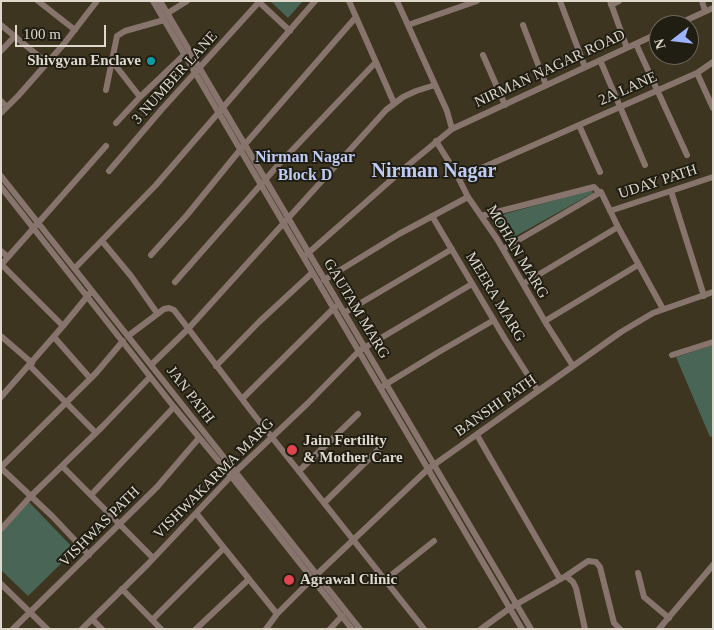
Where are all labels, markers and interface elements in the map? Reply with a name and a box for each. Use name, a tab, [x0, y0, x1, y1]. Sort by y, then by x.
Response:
scale bar	[18, 15, 109, 47]
north arrow	[649, 15, 699, 65]
text: 100 m	[23, 26, 61, 42]
street label: NIRMAN NAGAR ROAD	[472, 26, 628, 112]
street label: 3 NUMBER LANE	[128, 28, 222, 128]
text: N	[651, 37, 669, 51]
place label: Shivgyan Enclave	[27, 52, 141, 70]
marker: Shivgyan Enclave	[145, 55, 157, 67]
street label: 2A LANE	[596, 68, 660, 110]
district label: Nirman Nagar Block D	[255, 148, 355, 186]
district label: Nirman Nagar	[372, 160, 496, 184]
street label: UDAY PATH	[616, 161, 700, 203]
street label: MOHAN MARG	[482, 202, 552, 302]
street label: MEERA MARG	[461, 249, 529, 345]
street label: GAUTAM MARG	[319, 256, 393, 362]
street label: JAN PATH	[162, 363, 218, 427]
street label: BANSHI PATH	[452, 371, 540, 441]
street label: VISHWAKARMA MARG	[150, 415, 278, 543]
place label: Jain Fertility & Mother Care	[303, 432, 403, 467]
marker: Jain Fertility & Mother Care	[285, 443, 299, 457]
street label: VISHWAS PATH	[56, 483, 144, 571]
place label: Agrawal Clinic	[300, 571, 397, 589]
marker: Agrawal Clinic	[282, 573, 296, 587]

